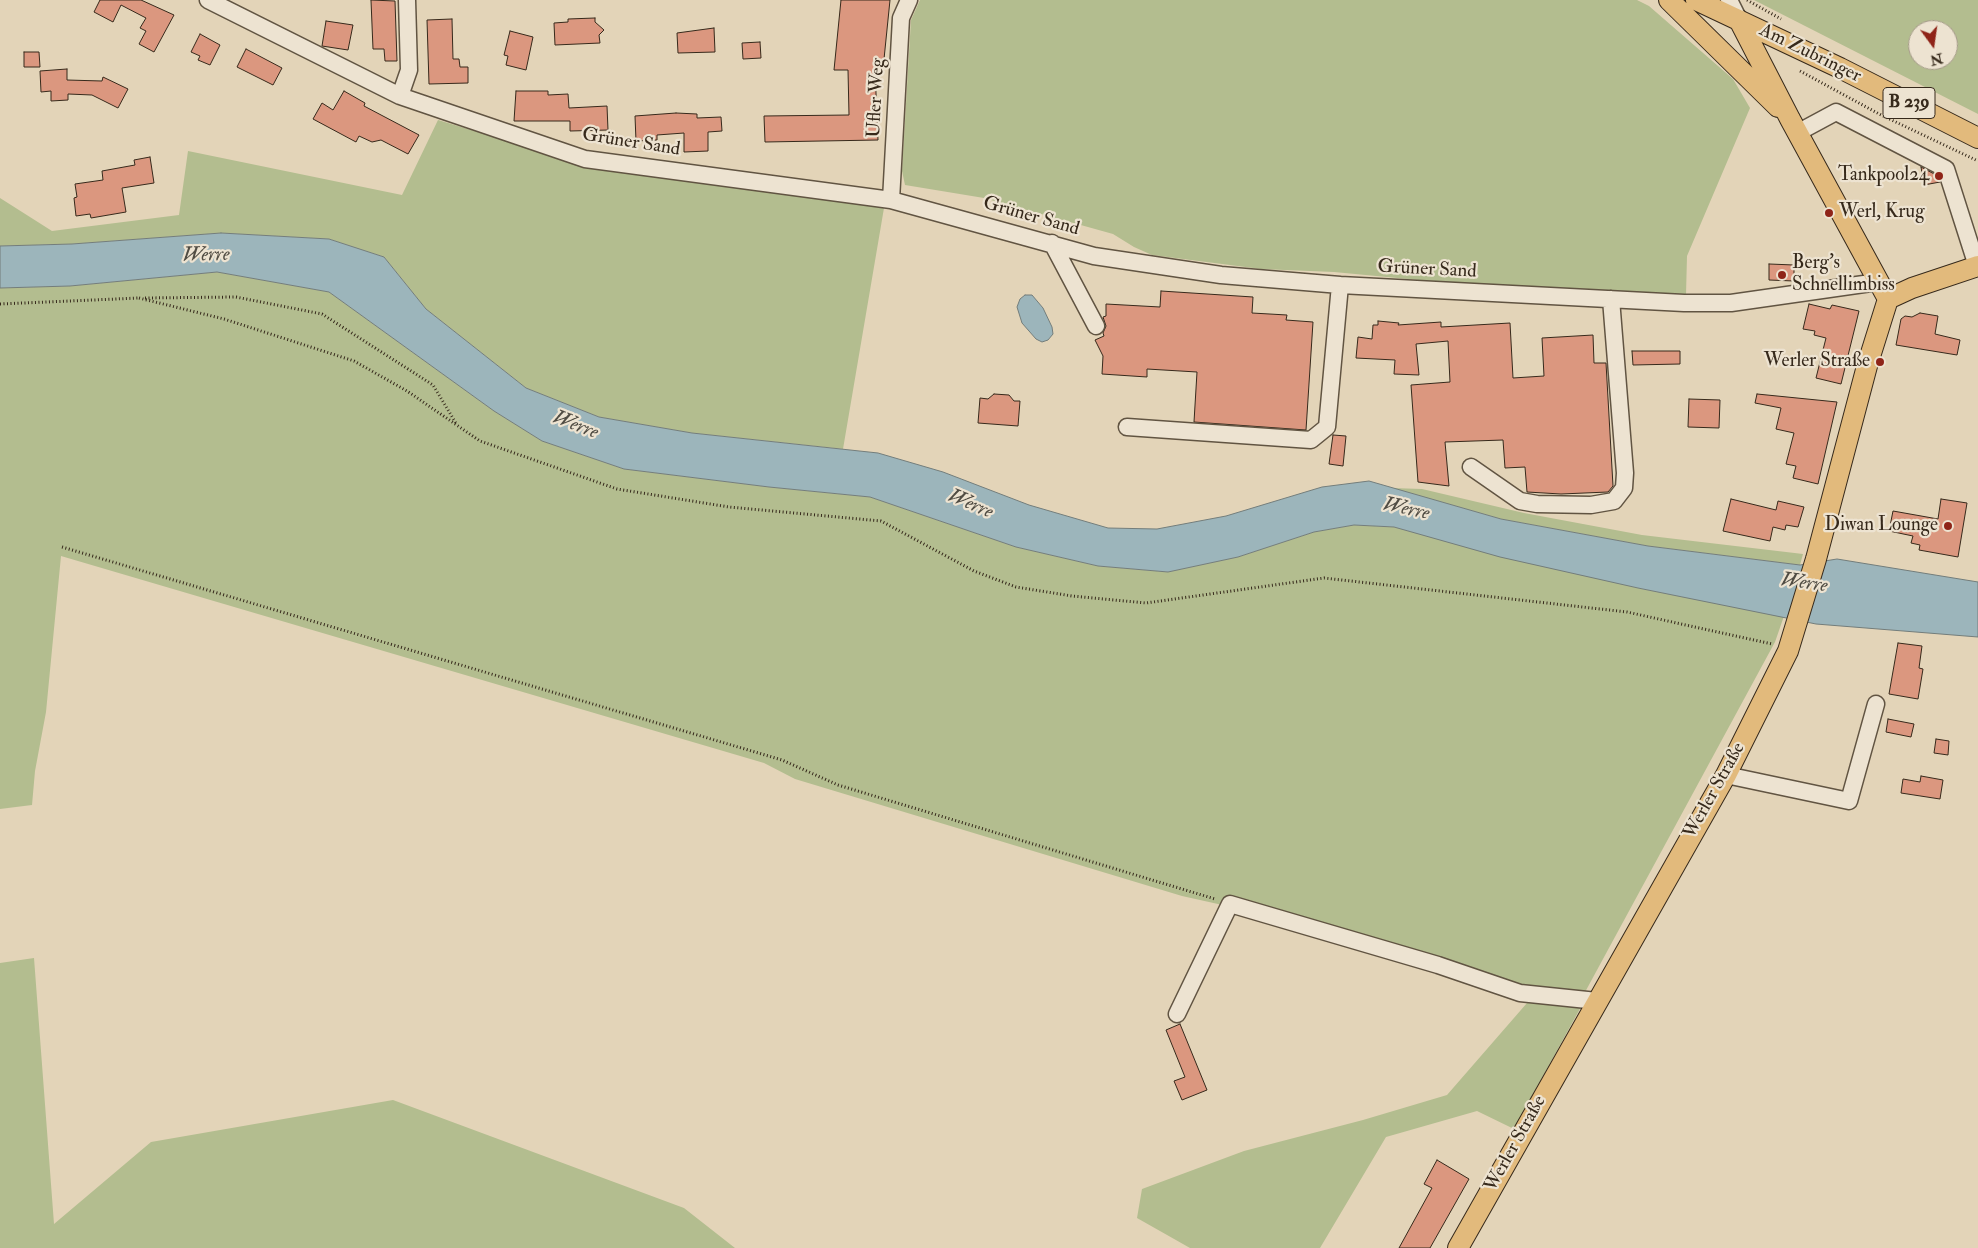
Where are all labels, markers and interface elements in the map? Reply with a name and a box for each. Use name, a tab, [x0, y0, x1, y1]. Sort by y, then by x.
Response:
street label: Am Zubringer	[1755, 20, 1865, 88]
north arrow	[1908, 20, 1958, 70]
text: N	[1928, 49, 1945, 69]
street label: Ufler Weg	[864, 58, 890, 138]
road number: B 239	[1883, 88, 1935, 119]
street label: Grüner Sand	[580, 124, 682, 162]
place label: Tankpool24	[1838, 165, 1929, 187]
marker: Tankpool24	[1933, 170, 1945, 182]
street label: Grüner Sand	[980, 192, 1082, 242]
place label: Werl, Krug	[1839, 202, 1924, 224]
marker: Werl, Krug	[1823, 207, 1835, 219]
water label: Werre	[182, 244, 230, 268]
place label: Berg's Schnellimbiss	[1792, 253, 1895, 297]
street label: Grüner Sand	[1377, 256, 1477, 284]
marker: Berg's Schnellimbiss	[1776, 269, 1788, 281]
place label: Werler Straße	[1764, 351, 1870, 373]
marker: Werler Straße	[1874, 356, 1886, 368]
water label: Werre	[549, 406, 601, 446]
water label: Werre	[944, 485, 996, 525]
water label: Werre	[1380, 493, 1432, 527]
place label: Diwan Lounge	[1824, 515, 1938, 537]
marker: Diwan Lounge	[1942, 520, 1954, 532]
water label: Werre	[1779, 569, 1829, 599]
street label: Werler Straße	[1679, 739, 1751, 843]
street label: Werler Straße	[1480, 1092, 1552, 1196]

